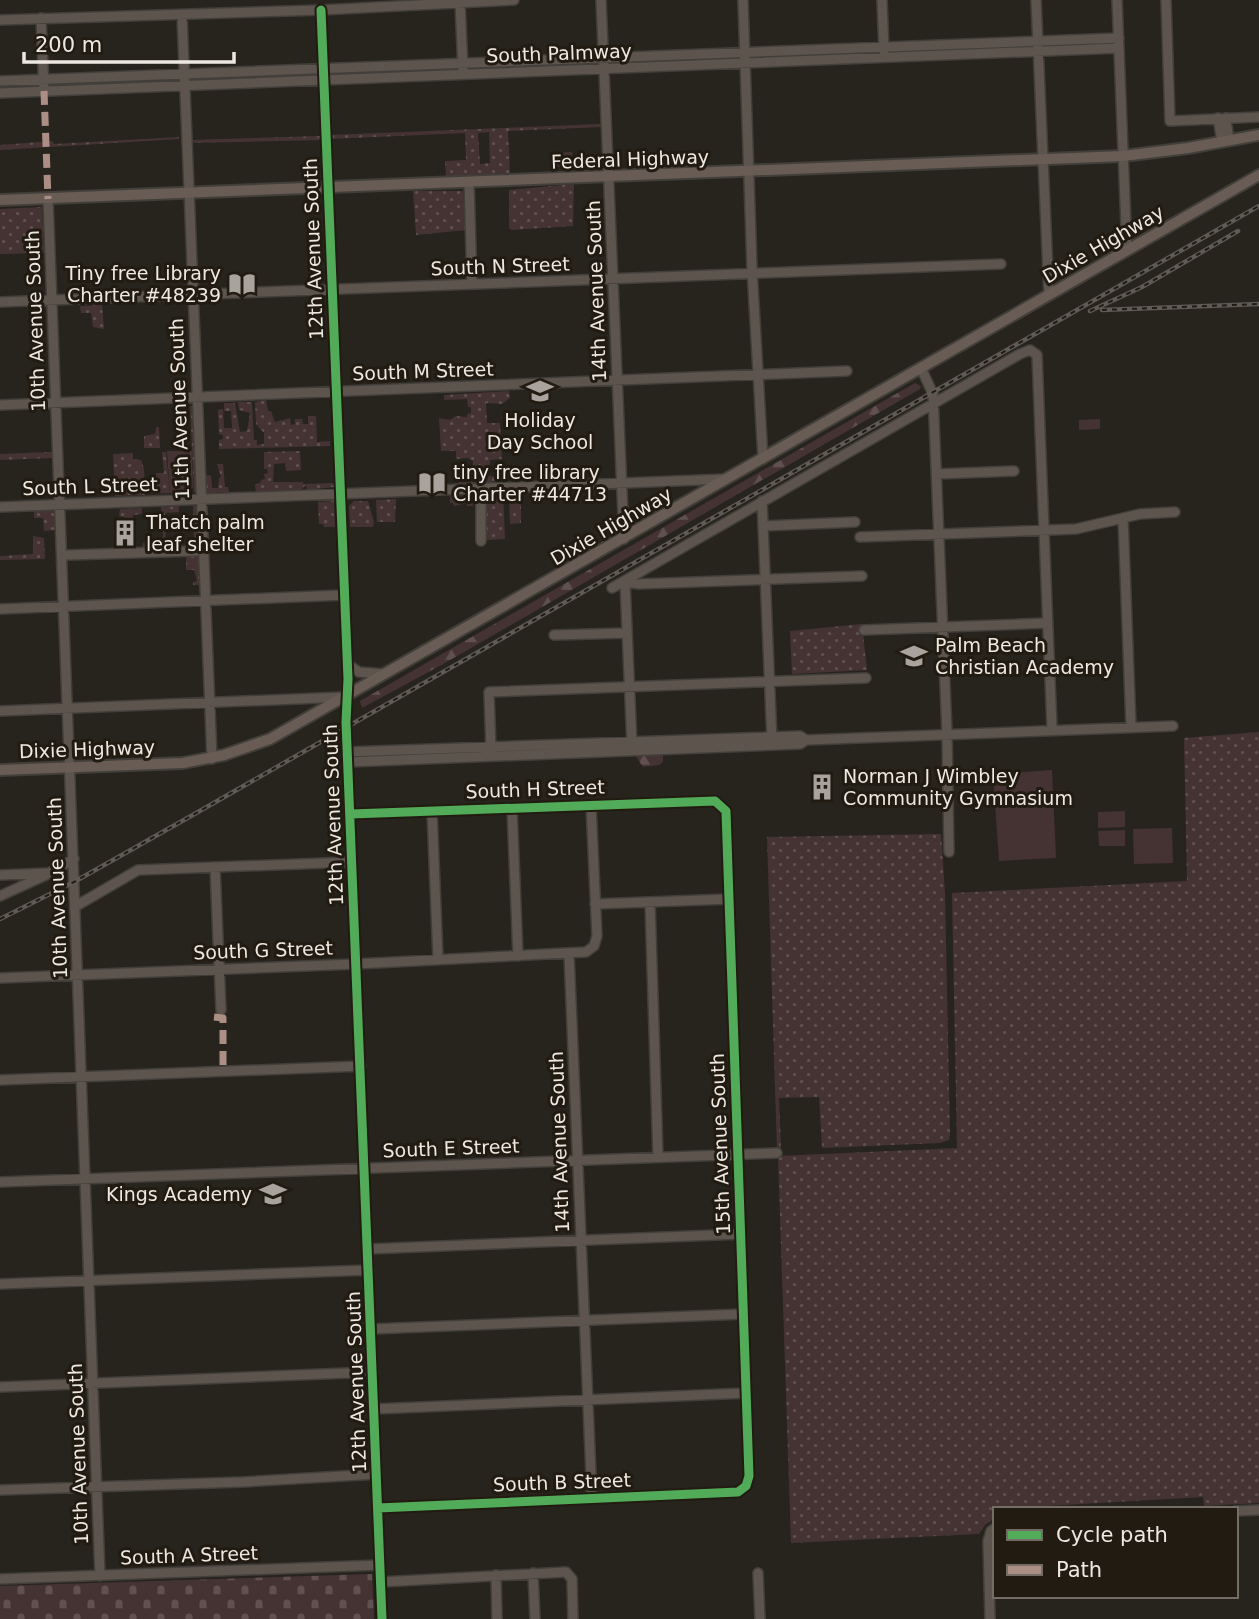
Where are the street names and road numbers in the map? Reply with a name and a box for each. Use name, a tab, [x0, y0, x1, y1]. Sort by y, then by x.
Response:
street label: South Palmway	[486, 39, 632, 67]
street label: Federal Highway	[551, 145, 709, 173]
street label: 12th Avenue South	[299, 158, 327, 340]
street label: 14th Avenue South	[582, 200, 610, 382]
street label: Dixie Highway	[1038, 200, 1168, 288]
street label: 10th Avenue South	[21, 230, 49, 412]
street label: South N Street	[430, 253, 570, 279]
street label: 11th Avenue South	[165, 318, 193, 500]
street label: South M Street	[352, 358, 494, 384]
street label: South L Street	[22, 473, 158, 499]
street label: Dixie Highway	[546, 482, 676, 570]
street label: 12th Avenue South	[319, 724, 347, 906]
street label: Dixie Highway	[19, 736, 155, 762]
street label: South H Street	[465, 776, 605, 802]
street label: 10th Avenue South	[43, 797, 71, 979]
street label: South G Street	[193, 937, 333, 963]
street label: 14th Avenue South	[545, 1051, 573, 1233]
street label: 15th Avenue South	[706, 1053, 734, 1235]
street label: South E Street	[382, 1135, 520, 1161]
street label: 12th Avenue South	[342, 1291, 370, 1473]
street label: 10th Avenue South	[64, 1363, 92, 1545]
street label: South B Street	[493, 1469, 631, 1495]
street label: South A Street	[120, 1542, 258, 1568]

